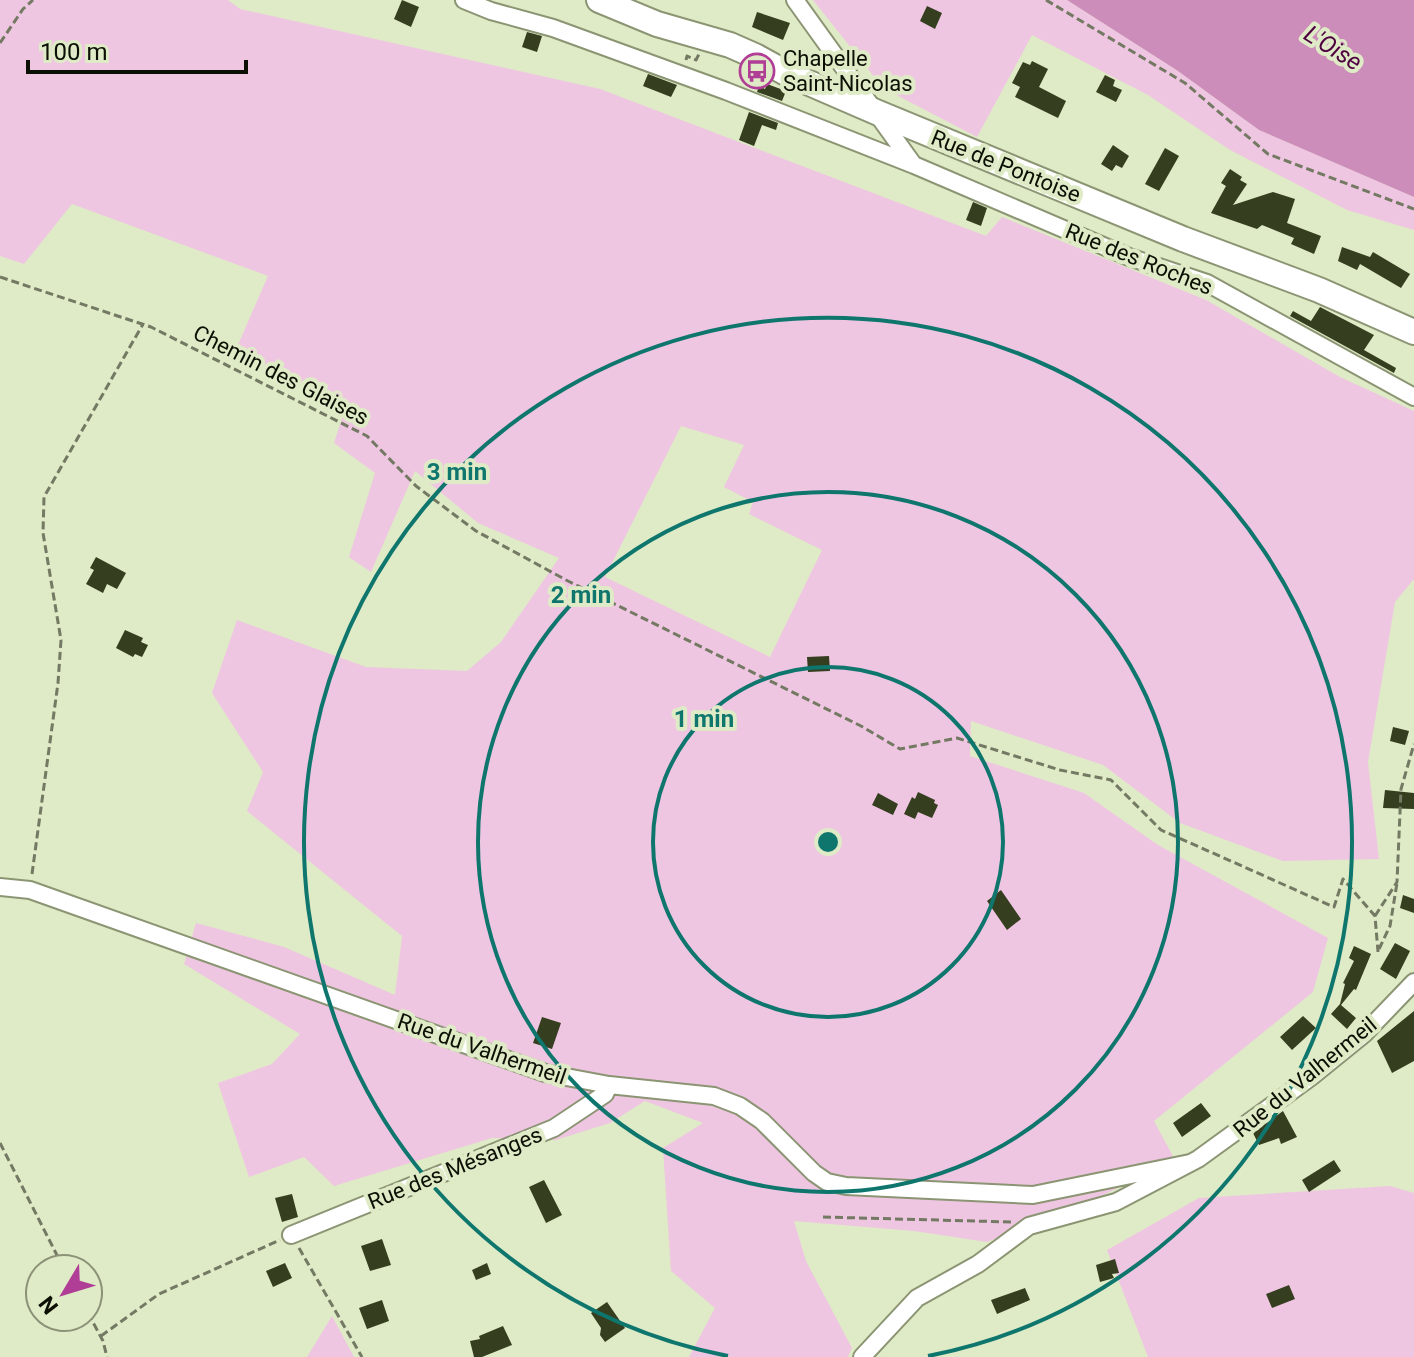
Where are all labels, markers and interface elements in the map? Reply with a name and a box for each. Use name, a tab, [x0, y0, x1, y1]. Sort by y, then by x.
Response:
water label: L'Oise	[1299, 20, 1367, 76]
scale bar	[28, 24, 246, 74]
text: 100 m	[40, 38, 107, 66]
place label: Chapelle Saint-Nicolas	[783, 46, 913, 96]
bus stop icon: Chapelle Saint-Nicolas	[738, 52, 776, 90]
street label: Rue de Pontoise	[928, 125, 1084, 207]
street label: Rue des Roches	[1062, 218, 1216, 300]
street label: Chemin des Glaises	[189, 320, 373, 430]
text: 3 min	[427, 458, 487, 486]
text: 2 min	[551, 581, 611, 609]
text: 1 min	[674, 705, 734, 733]
centre of rings	[814, 828, 842, 856]
street label: Rue du Valhermeil	[394, 1008, 570, 1090]
street label: Rue du Valhermeil	[1229, 1012, 1381, 1142]
street label: Rue des Mésanges	[364, 1122, 546, 1214]
north arrow	[24, 1253, 104, 1333]
text: N	[34, 1291, 63, 1319]

